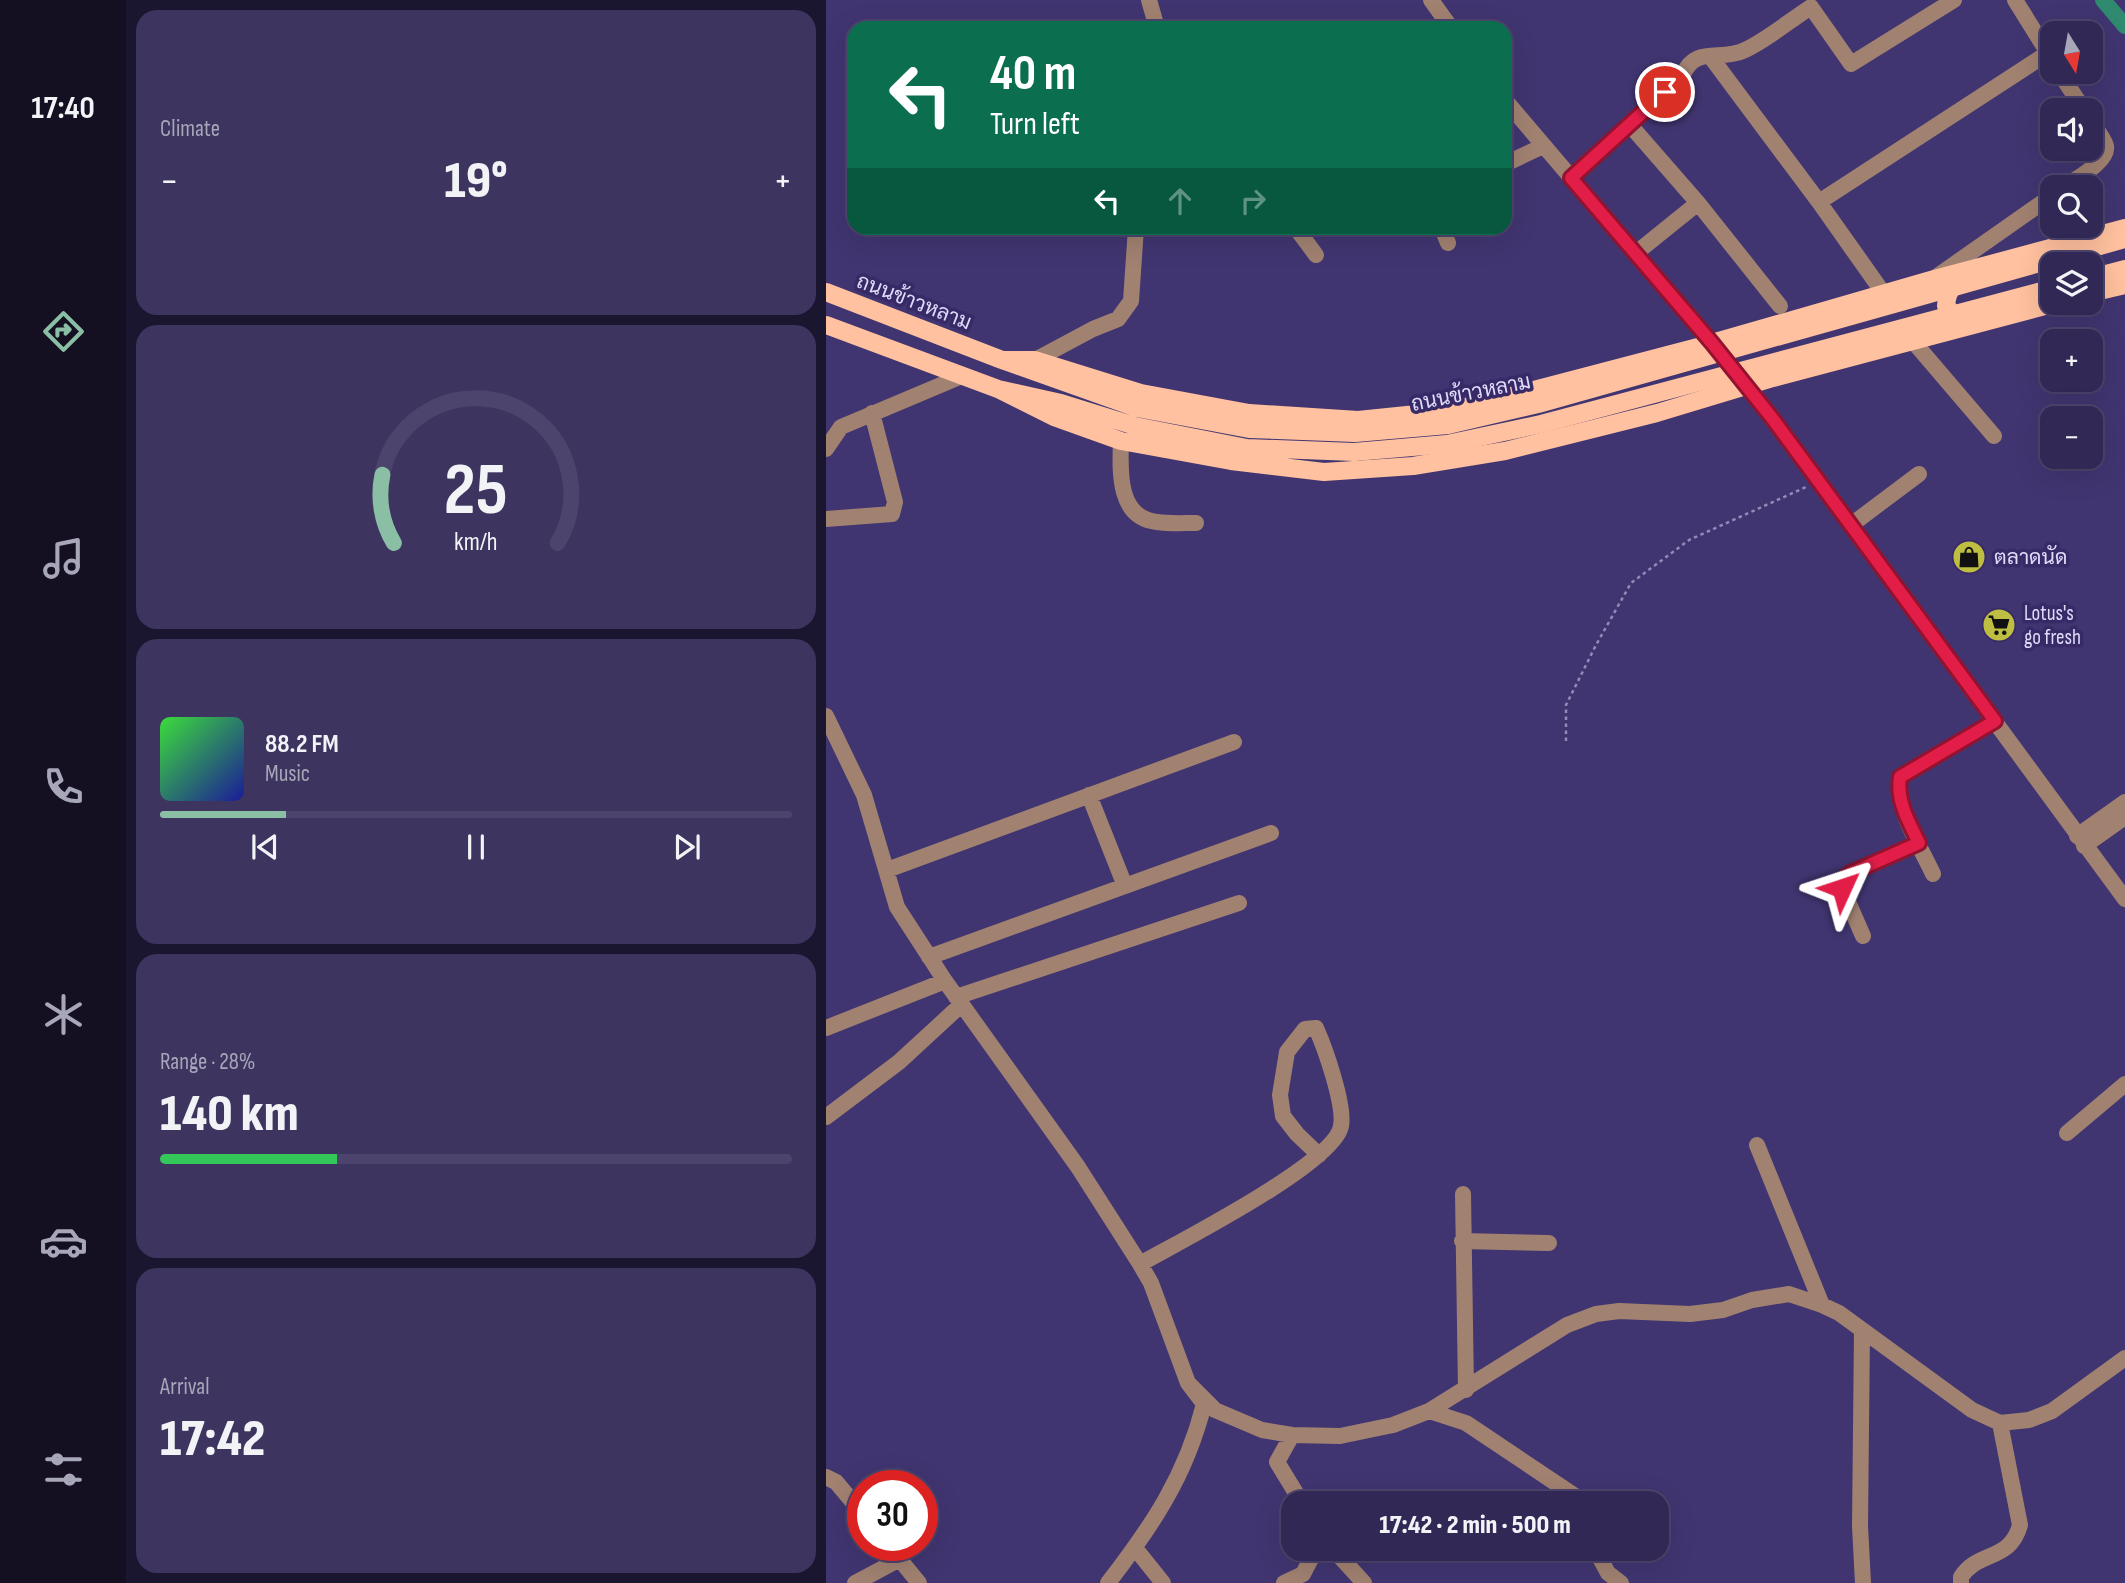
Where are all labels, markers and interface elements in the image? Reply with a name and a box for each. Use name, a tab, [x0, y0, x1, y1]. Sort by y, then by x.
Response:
north arrow	[2040, 21, 2104, 84]
map controls	[2040, 21, 2103, 469]
text: 40 m	[990, 45, 1076, 104]
icon: left	[875, 49, 966, 140]
pin	[1635, 62, 1695, 122]
icon: arrive	[1646, 73, 1684, 111]
text: 17:40	[31, 89, 95, 128]
button: sound	[2040, 98, 2103, 161]
text: Turn left	[990, 105, 1080, 144]
text: Climate	[160, 115, 220, 143]
text: 19°	[444, 150, 508, 213]
text: −	[160, 159, 179, 204]
text: +	[773, 159, 792, 204]
button: search	[2040, 175, 2103, 238]
icon: left	[1088, 182, 1126, 220]
icon: ahead	[1161, 182, 1199, 220]
icon: right	[1234, 182, 1272, 220]
button: layers	[2040, 252, 2103, 315]
street label: ถนนข้าวหลาม	[853, 269, 975, 335]
icon: directions	[39, 307, 88, 356]
button: +	[2040, 329, 2103, 392]
street label: ถนนข้าวหลาม	[1409, 369, 1533, 417]
button: −	[2040, 406, 2103, 469]
text: 25	[444, 447, 508, 535]
text: km/h	[454, 527, 498, 558]
icon: music	[39, 534, 88, 583]
shop icon: ตลาดนัด	[1950, 538, 1988, 576]
place label: ตลาดนัด	[1994, 545, 2067, 570]
place label: Lotus's go fresh	[2024, 601, 2081, 650]
supermarket icon: Lotus's go fresh	[1980, 606, 2018, 644]
text: 88.2 FM	[265, 729, 339, 760]
text: Music	[265, 760, 310, 788]
icon: phone	[39, 762, 88, 811]
icon: previous	[246, 828, 284, 866]
icon: pause	[457, 828, 495, 866]
icon: next	[668, 828, 706, 866]
position arrow	[1805, 851, 1879, 925]
icon: climate	[39, 990, 88, 1039]
text: Range · 28%	[160, 1048, 255, 1076]
text: 140 km	[160, 1083, 299, 1146]
icon: car	[39, 1217, 88, 1266]
text: Arrival	[160, 1373, 209, 1401]
text: 17:42	[160, 1408, 265, 1471]
icon: filters	[39, 1445, 88, 1494]
speed limit sign: 30	[847, 1470, 938, 1561]
text: 17:42 · 2 min · 500 m	[1379, 1510, 1571, 1541]

